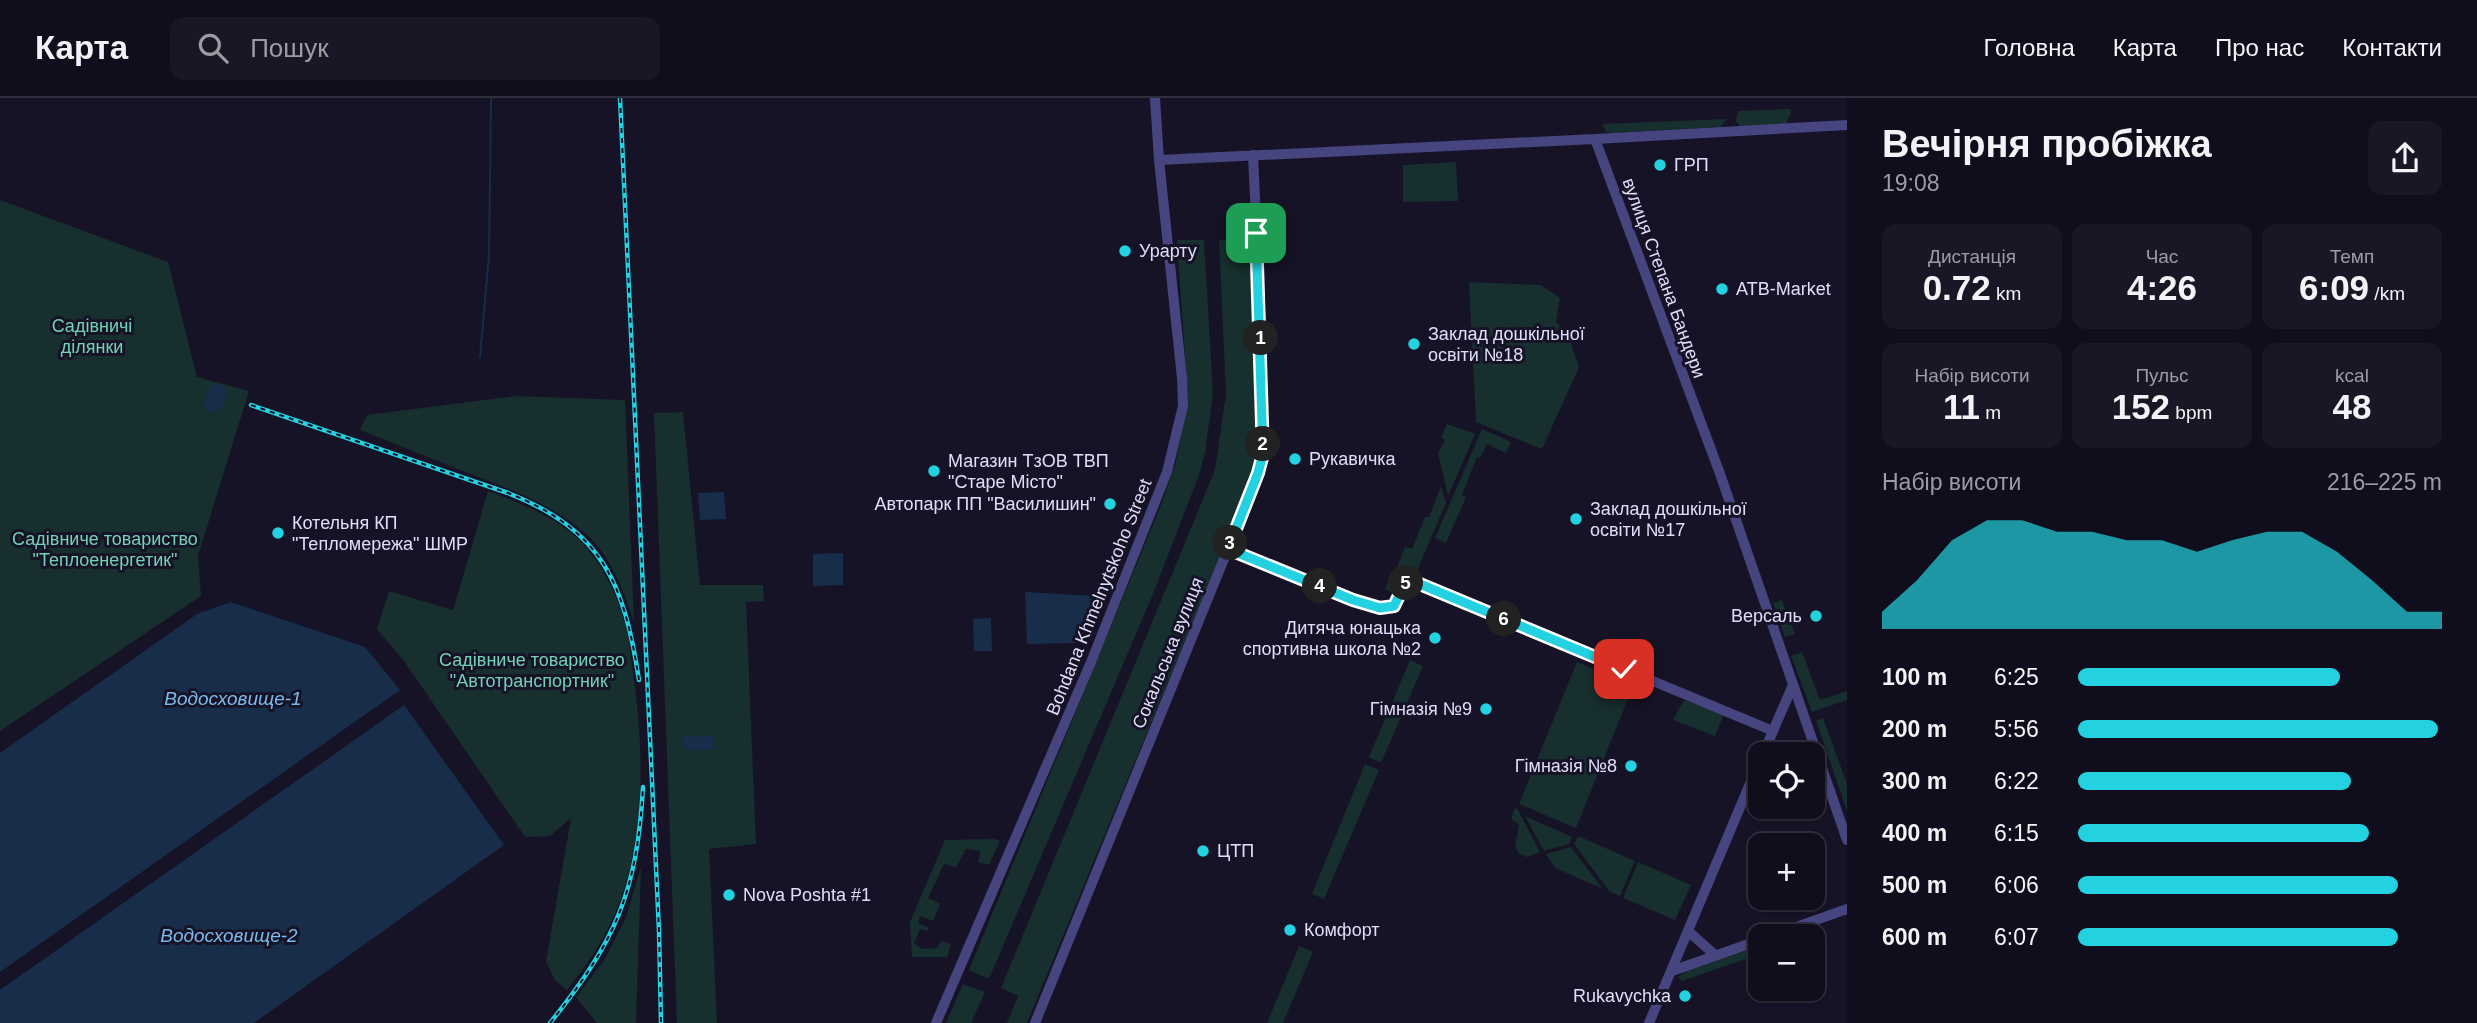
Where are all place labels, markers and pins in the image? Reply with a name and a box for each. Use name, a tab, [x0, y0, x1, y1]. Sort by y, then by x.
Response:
place label: ГРП	[1674, 155, 1709, 175]
marker: ГРП	[1652, 157, 1668, 173]
pin	[1226, 203, 1286, 263]
place label: Урарту	[1139, 241, 1197, 261]
marker: Урарту	[1117, 243, 1133, 259]
place label: ATB-Market	[1736, 279, 1831, 299]
marker: ATB-Market	[1714, 281, 1730, 297]
pin: 1	[1244, 320, 1278, 356]
place label: Заклад дошкільної освіти №18	[1428, 324, 1585, 365]
marker: Заклад дошкільної освіти №18	[1406, 336, 1422, 352]
pin: 2	[1246, 426, 1280, 462]
place label: Рукавичка	[1309, 449, 1397, 469]
place label: Магазин ТзОВ ТВП "Старе Місто"	[948, 451, 1109, 492]
marker: Рукавичка	[1287, 451, 1303, 467]
marker: Магазин ТзОВ ТВП "Старе Місто"	[926, 463, 942, 479]
place label: Автопарк ПП "Василишин"	[874, 494, 1096, 514]
marker: Автопарк ПП "Василишин"	[1102, 496, 1118, 512]
place label: Заклад дошкільної освіти №17	[1590, 499, 1747, 540]
marker: Заклад дошкільної освіти №17	[1568, 511, 1584, 527]
place label: Котельня КП "Тепломережа" ШМР	[292, 513, 468, 554]
marker: Котельня КП "Тепломережа" ШМР	[270, 525, 286, 541]
pin: 3	[1212, 526, 1248, 560]
pin: 5	[1388, 566, 1424, 601]
pin: 4	[1302, 568, 1338, 603]
pin: 6	[1486, 602, 1522, 636]
place label: Версаль	[1731, 606, 1802, 626]
marker: Версаль	[1808, 608, 1824, 624]
place label: Дитяча юнацька спортивна школа №2	[1243, 618, 1422, 659]
marker: Дитяча юнацька спортивна школа №2	[1427, 630, 1443, 646]
pin	[1594, 639, 1654, 699]
place label: Гімназія №9	[1370, 699, 1472, 719]
marker: Гімназія №9	[1478, 701, 1494, 717]
place label: Гімназія №8	[1515, 756, 1617, 776]
marker: Гімназія №8	[1623, 758, 1639, 774]
place label: ЦТП	[1217, 841, 1254, 861]
marker: ЦТП	[1195, 843, 1211, 859]
place label: Nova Poshta #1	[743, 885, 871, 905]
marker: Nova Poshta #1	[721, 887, 737, 903]
place label: Комфорт	[1304, 920, 1380, 940]
marker: Комфорт	[1282, 922, 1298, 938]
place label: Rukavychka	[1573, 986, 1672, 1006]
marker: Rukavychka	[1677, 988, 1693, 1004]

